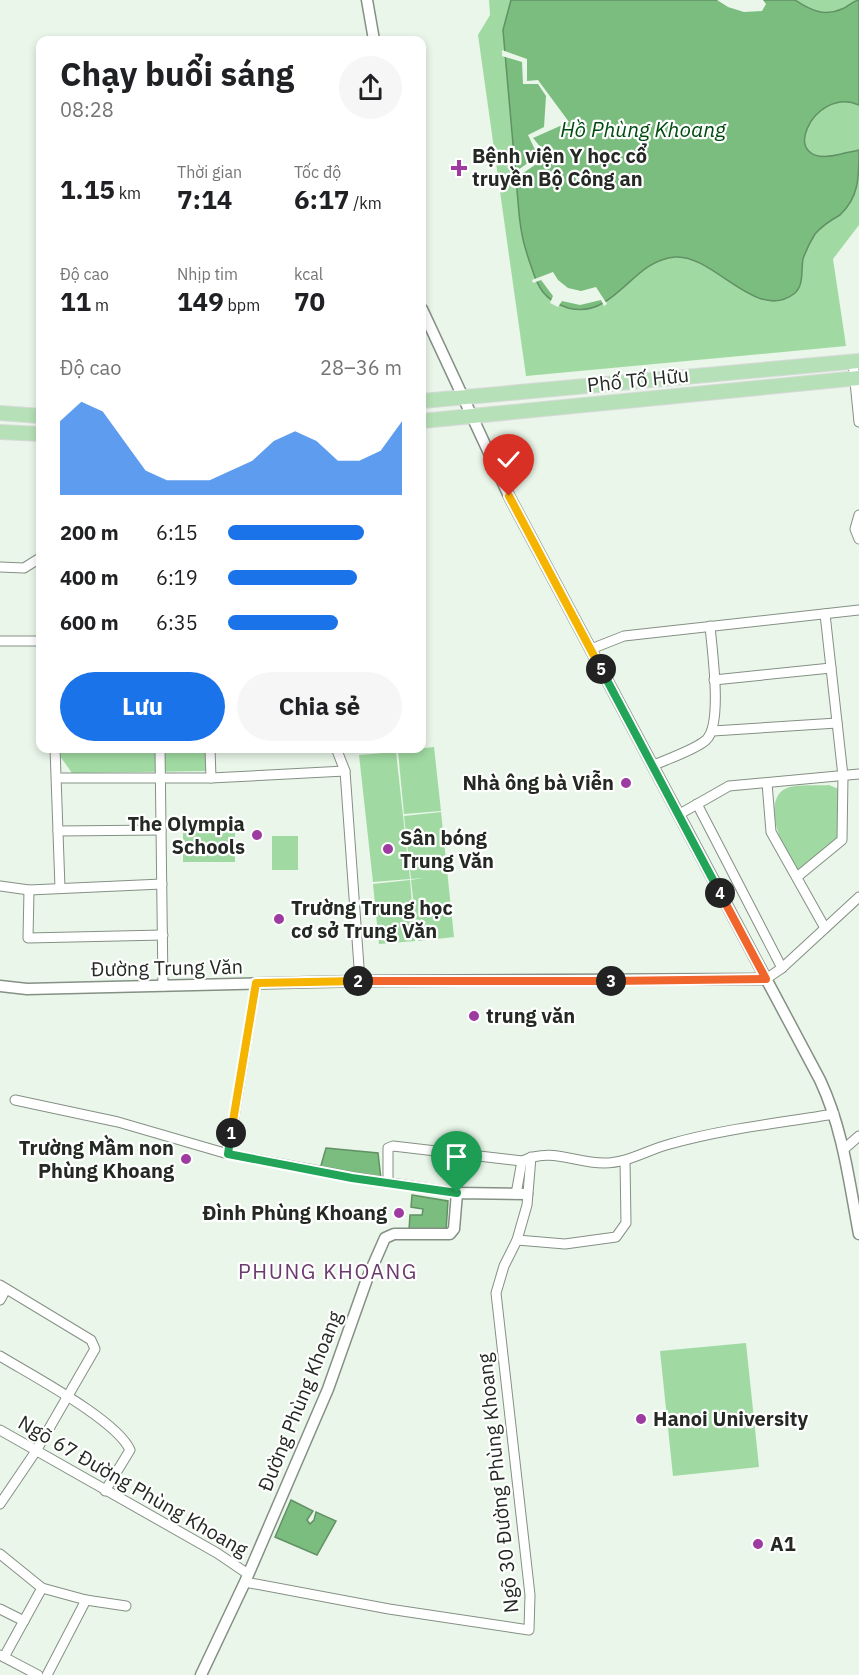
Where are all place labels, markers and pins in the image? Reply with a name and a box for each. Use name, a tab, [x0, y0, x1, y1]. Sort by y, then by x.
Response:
place label: Bệnh viện Y học cổ truyền Bộ Công an	[472, 142, 648, 192]
marker: Bệnh viện Y học cổ truyền Bộ Công an	[450, 159, 468, 177]
pin	[483, 434, 534, 496]
pin: 5	[586, 654, 616, 684]
place label: Nhà ông bà Viễn	[462, 769, 614, 796]
marker: Nhà ông bà Viễn	[619, 776, 633, 790]
place label: The Olympia Schools	[127, 810, 245, 860]
place label: Sân bóng Trung Văn	[400, 824, 494, 874]
marker: The Olympia Schools	[250, 828, 264, 842]
marker: Sân bóng Trung Văn	[381, 842, 395, 856]
pin: 4	[705, 878, 735, 908]
place label: Trường Trung học cơ sở Trung Văn	[291, 894, 453, 944]
marker: Trường Trung học cơ sở Trung Văn	[272, 912, 286, 926]
pin: 2	[343, 966, 373, 996]
pin: 3	[596, 966, 626, 996]
place label: trung văn	[486, 1002, 575, 1029]
marker: trung văn	[467, 1009, 481, 1023]
pin: 1	[216, 1118, 246, 1148]
pin	[431, 1131, 482, 1193]
place label: Trường Mầm non Phùng Khoang	[19, 1134, 175, 1184]
marker: Trường Mầm non Phùng Khoang	[179, 1152, 193, 1166]
place label: Đình Phùng Khoang	[203, 1199, 388, 1226]
marker: Đình Phùng Khoang	[392, 1206, 406, 1220]
place label: Hanoi University	[653, 1405, 808, 1432]
marker: Hanoi University	[634, 1412, 648, 1426]
place label: A1	[770, 1530, 796, 1557]
marker: A1	[751, 1537, 765, 1551]

